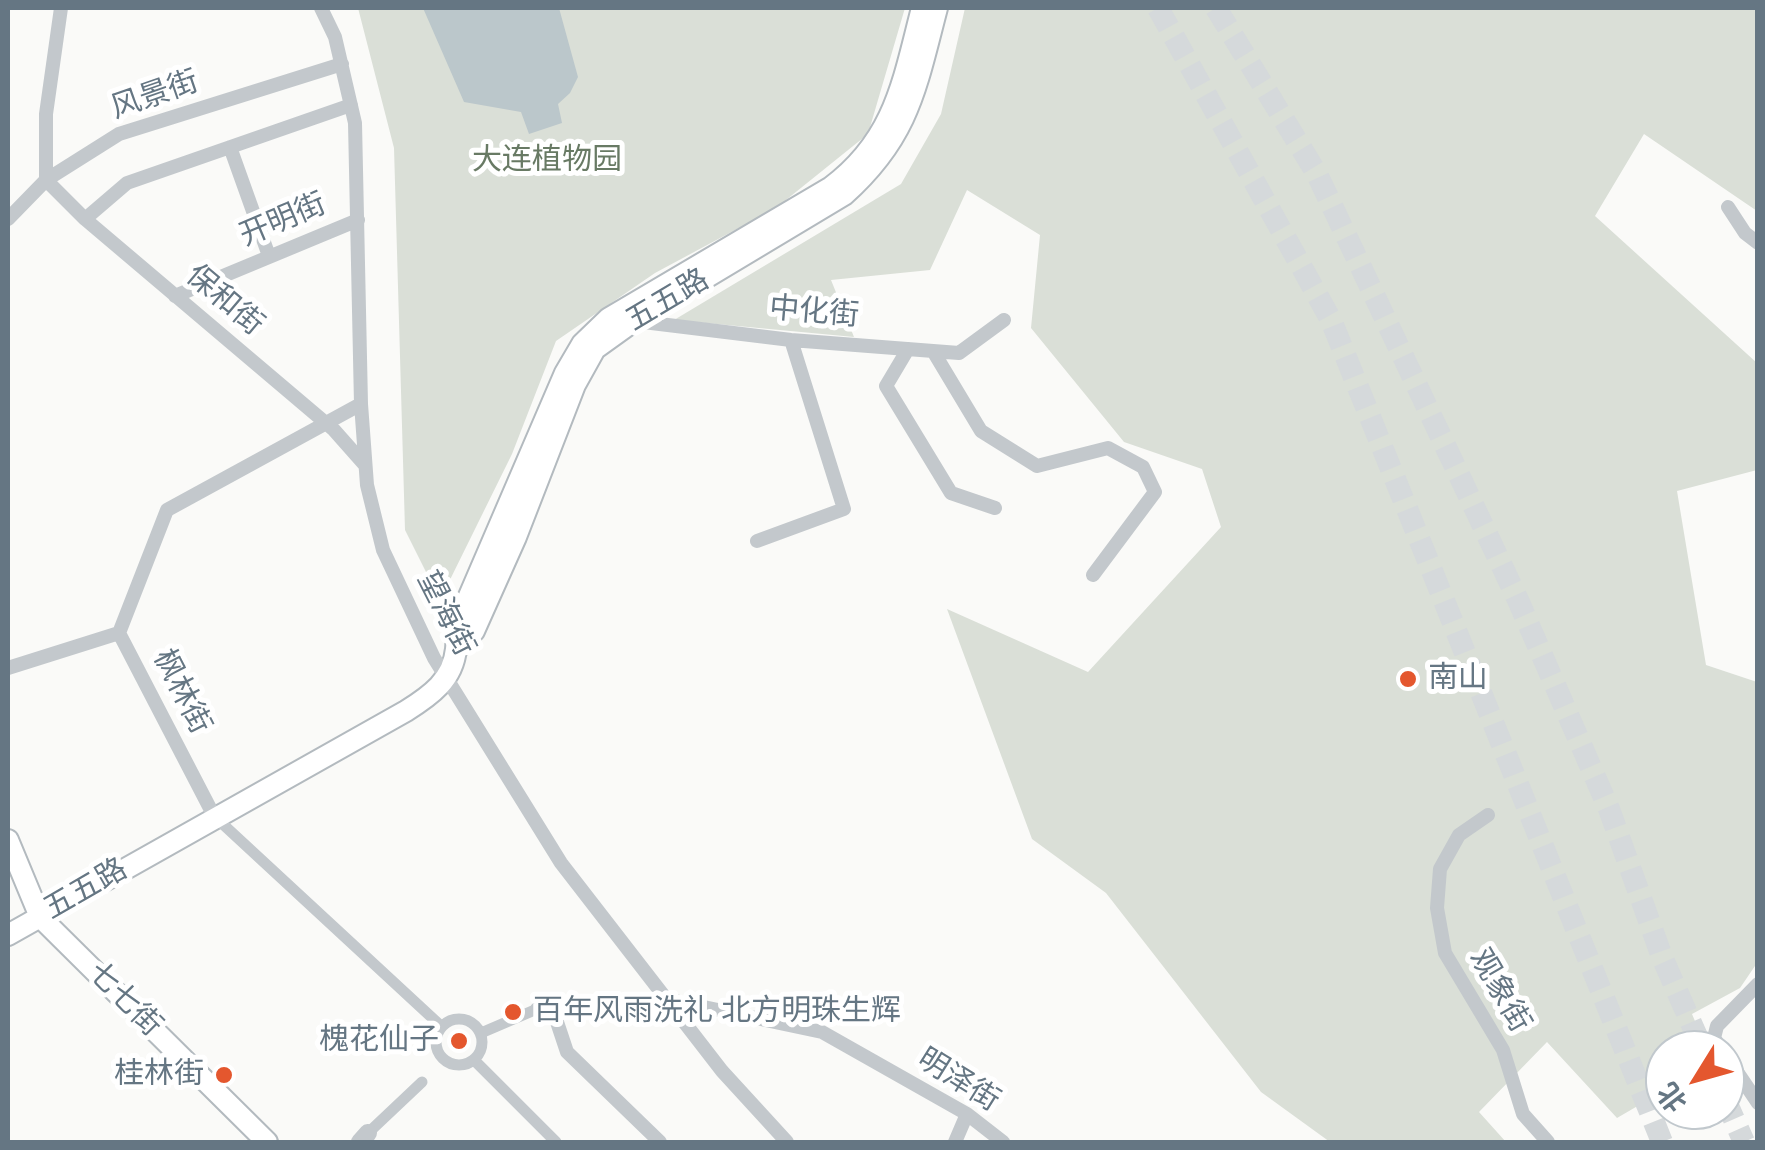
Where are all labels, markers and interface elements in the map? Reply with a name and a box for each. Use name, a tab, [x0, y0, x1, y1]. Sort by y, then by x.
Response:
street label: 风景街	[107, 64, 203, 128]
park label: 大连植物园	[472, 143, 622, 179]
street label: 开明街	[235, 187, 331, 255]
street label: 保和街	[178, 258, 270, 344]
street label: 五五路	[620, 262, 716, 340]
street label: 中化街	[768, 291, 860, 335]
street label: 望海街	[409, 566, 481, 662]
street label: 枫林街	[145, 644, 217, 740]
place label: 南山	[1428, 661, 1488, 697]
marker: 南山	[1397, 668, 1419, 690]
street label: 五五路	[38, 852, 134, 928]
street label: 观象街	[1461, 943, 1537, 1039]
street label: 七七街	[79, 955, 169, 1045]
place label: 百年风雨洗礼 北方明珠生辉	[533, 994, 901, 1030]
marker: 百年风雨洗礼 北方明珠生辉	[502, 1001, 524, 1023]
place label: 槐花仙子	[319, 1023, 439, 1059]
marker: 槐花仙子	[448, 1030, 470, 1052]
north arrow	[1645, 1030, 1745, 1130]
street label: 明泽街	[910, 1042, 1006, 1120]
place label: 桂林街	[114, 1057, 204, 1093]
marker: 桂林街	[213, 1064, 235, 1086]
text: 北	[1649, 1075, 1695, 1119]

